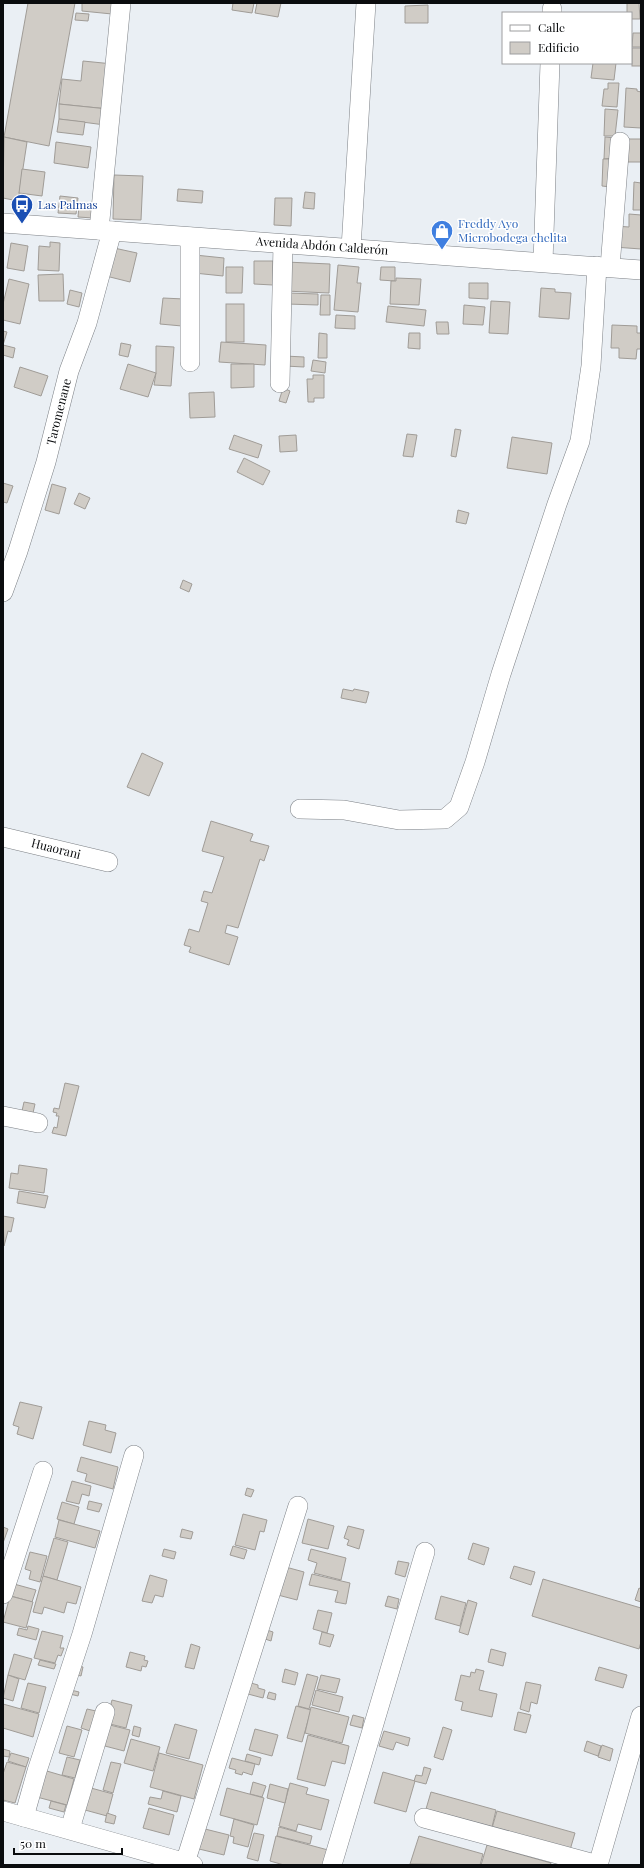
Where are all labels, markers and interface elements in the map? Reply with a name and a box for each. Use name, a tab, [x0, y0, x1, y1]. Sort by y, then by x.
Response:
legend	[502, 12, 632, 64]
text: Calle	[538, 19, 565, 35]
text: Edificio	[538, 39, 580, 55]
bus stop icon: Las Palmas	[9, 192, 35, 225]
place label: Las Palmas	[38, 196, 98, 212]
place label: Freddy Ayo Microbodega chelita	[458, 215, 567, 245]
shop icon: Freddy Ayo Microbodega chelita	[429, 218, 455, 251]
street label: Avenida Abdón Calderón	[254, 232, 389, 258]
street label: Taromenane	[42, 377, 74, 447]
street label: Huaorani	[30, 834, 83, 862]
scale bar	[14, 1830, 122, 1856]
text: 50 m	[20, 1835, 46, 1851]

